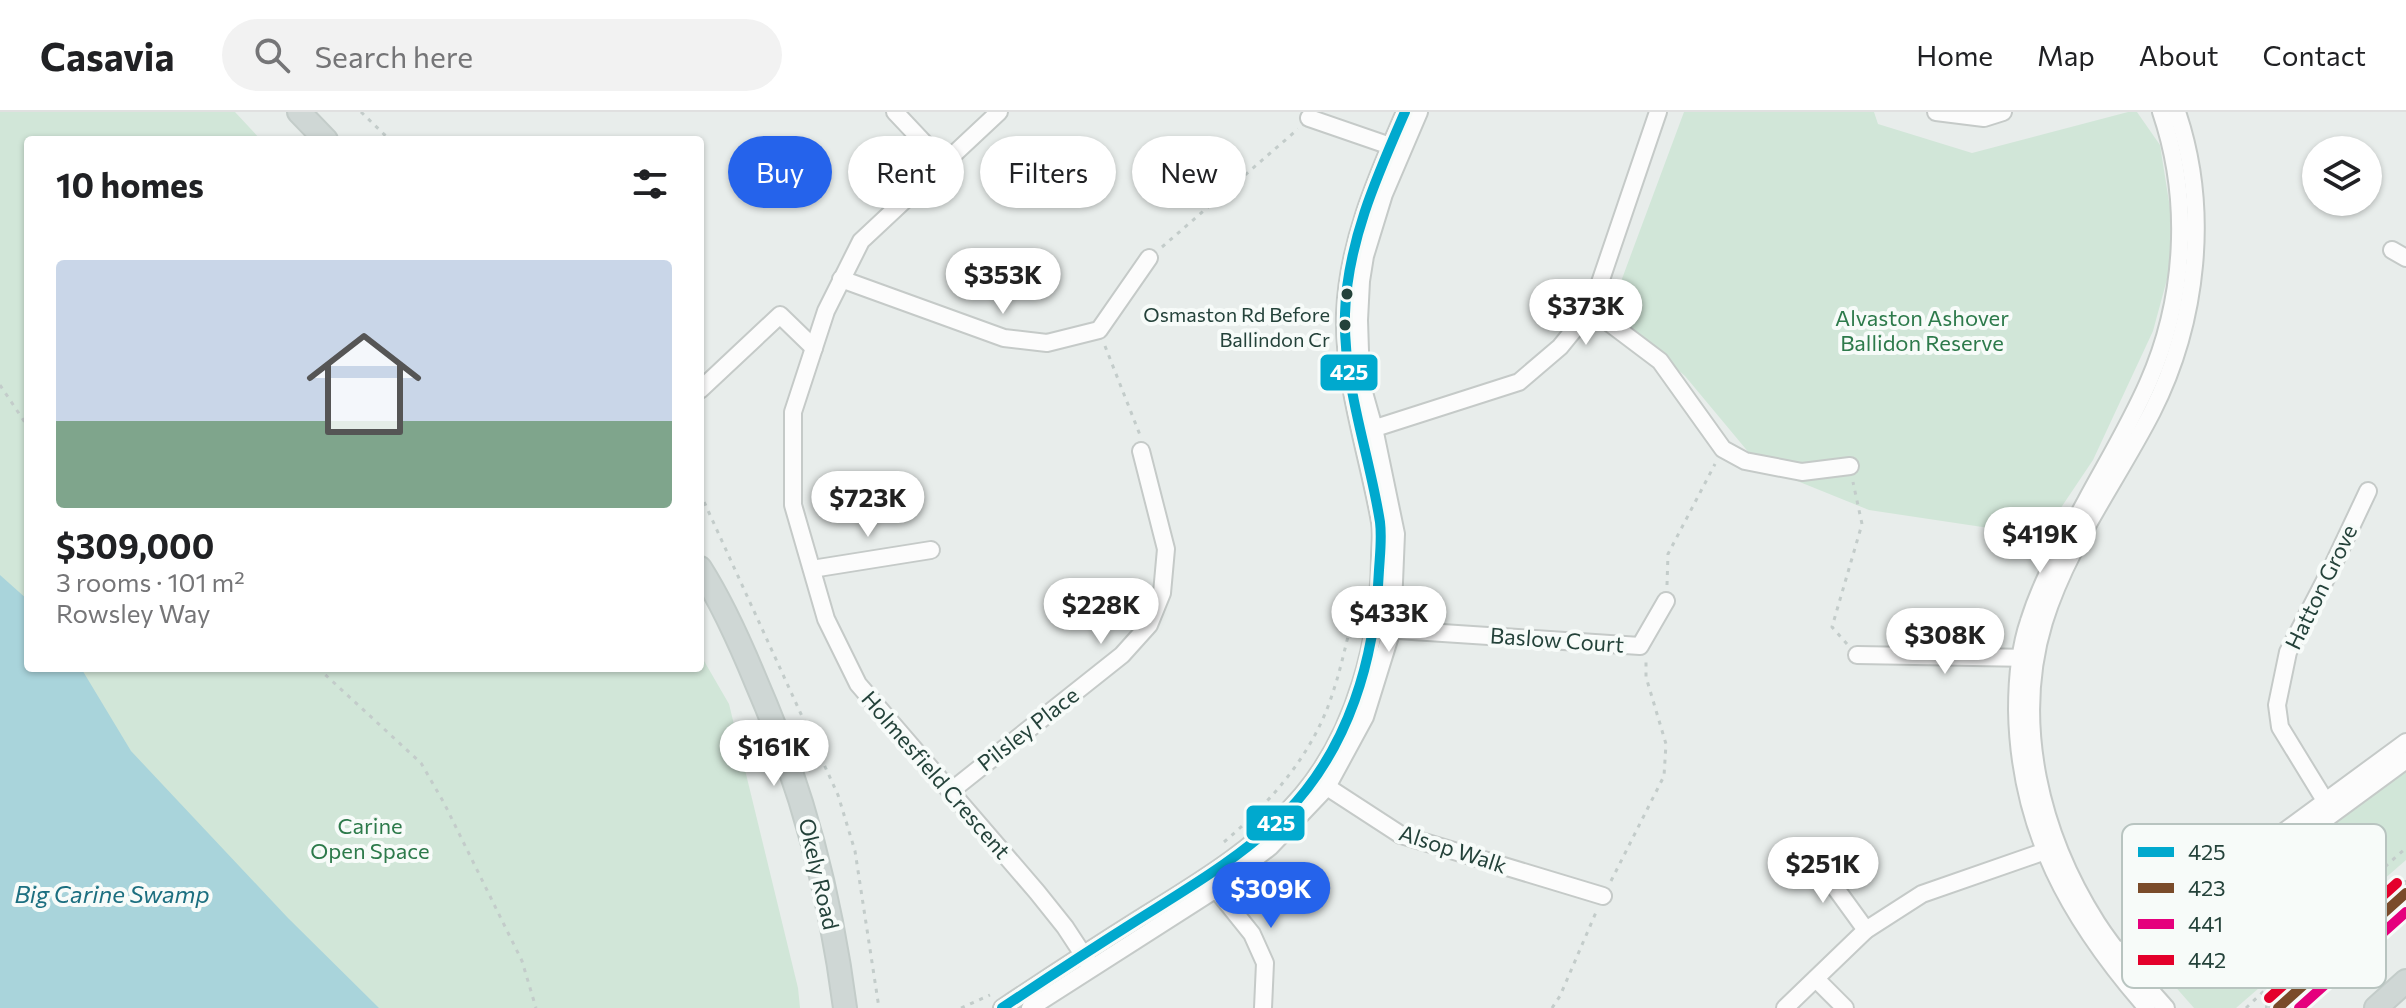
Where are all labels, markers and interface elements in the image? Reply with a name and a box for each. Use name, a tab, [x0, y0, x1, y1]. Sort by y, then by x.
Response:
search box	[222, 19, 782, 91]
text: Casavia	[40, 32, 174, 79]
icon: search	[250, 33, 294, 77]
text: Search here	[314, 37, 473, 74]
text: Home	[1916, 38, 1993, 72]
text: Map	[2037, 38, 2095, 72]
text: About	[2139, 38, 2219, 72]
text: Contact	[2263, 38, 2366, 72]
chip: Buy	[728, 136, 832, 208]
chip: Rent	[848, 136, 964, 208]
chip: Filters	[980, 136, 1116, 208]
chip: New	[1132, 136, 1246, 208]
map controls	[2302, 136, 2382, 216]
button: layers	[2302, 136, 2382, 216]
icon: filters	[628, 162, 672, 206]
text: 10 homes	[56, 163, 204, 205]
pin: $353K	[947, 248, 1059, 316]
text: $353K	[964, 258, 1042, 289]
pin: $373K	[1530, 279, 1642, 347]
unlabelled marker	[1339, 286, 1355, 302]
text: $373K	[1547, 289, 1625, 320]
place label: Osmaston Rd Before Ballindon Cr	[1143, 302, 1330, 351]
park label: Alvaston Ashover Ballidon Reserve	[1835, 304, 2009, 356]
icon: home	[292, 312, 436, 456]
marker: Osmaston Rd Before Ballindon Cr	[1337, 317, 1353, 333]
line badge: 425	[1319, 353, 1379, 392]
text: 425	[1330, 358, 1368, 385]
pin: $723K	[812, 471, 924, 539]
text: $723K	[829, 481, 907, 512]
pin: $419K	[1984, 507, 2096, 575]
text: $419K	[2002, 517, 2078, 548]
street label: Hatton Grove	[2279, 520, 2362, 654]
text: $309,000	[56, 524, 214, 566]
text: 3 rooms · 101 m²	[56, 566, 245, 597]
pin: $228K	[1045, 578, 1157, 646]
pin: $433K	[1333, 586, 1445, 654]
text: $228K	[1062, 588, 1140, 619]
text: $433K	[1349, 596, 1429, 627]
text: Rowsley Way	[56, 597, 211, 628]
pin: $308K	[1889, 608, 2001, 676]
text: $308K	[1904, 618, 1986, 649]
street label: Baslow Court	[1489, 621, 1625, 658]
street label: Pilsley Place	[972, 681, 1084, 776]
street label: Holmesfield Crescent	[856, 685, 1017, 864]
pin: $161K	[718, 720, 830, 788]
text: $161K	[738, 730, 810, 761]
line badge: 425	[1245, 804, 1306, 842]
text: 425	[1257, 809, 1295, 836]
park label: Carine Open Space	[310, 812, 430, 864]
street label: Okely Road	[794, 816, 845, 932]
street label: Alsop Walk	[1396, 818, 1510, 879]
legend	[2122, 824, 2386, 988]
pin: $251K	[1767, 837, 1879, 905]
text: 425	[2188, 838, 2226, 865]
text: $251K	[1786, 847, 1860, 878]
pin: $309K	[1215, 862, 1327, 930]
text: $309K	[1230, 872, 1312, 903]
text: 423	[2188, 874, 2226, 901]
water label: Big Carine Swamp	[14, 879, 210, 908]
text: 441	[2188, 910, 2223, 937]
text: 442	[2188, 946, 2226, 973]

